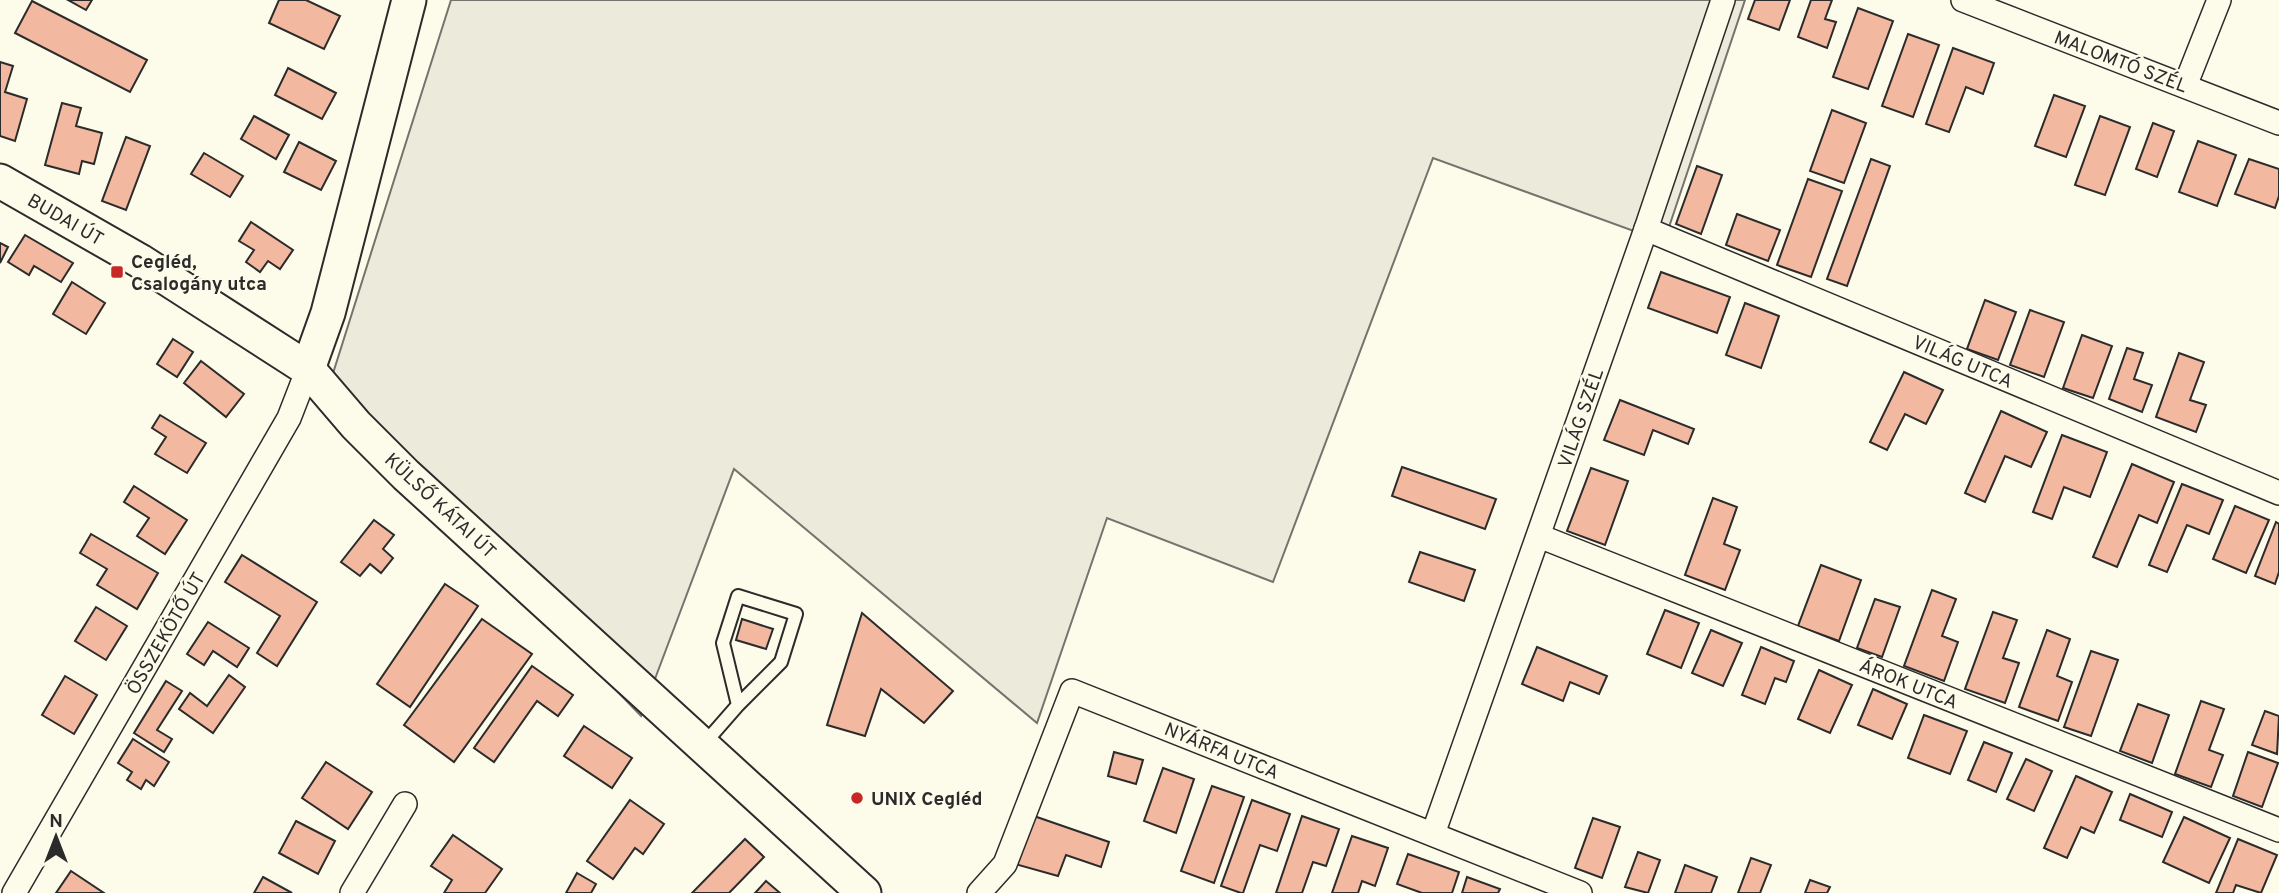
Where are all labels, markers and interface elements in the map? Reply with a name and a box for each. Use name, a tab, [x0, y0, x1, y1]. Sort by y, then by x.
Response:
street label: MALOMTÓ SZÉL	[2050, 25, 2191, 99]
street label: BUDAI ÚT	[23, 188, 108, 252]
place label: Cegléd, Csalogány utca	[131, 251, 267, 297]
marker: Cegléd, Csalogány utca	[109, 264, 125, 280]
street label: VILÁG UTCA	[1909, 330, 2016, 395]
street label: VILÁG SZÉL	[1553, 365, 1610, 472]
street label: KÜLSŐ KÁTAI ÚT	[379, 448, 501, 564]
street label: ÖSSZEKÖTŐ ÚT	[121, 568, 212, 700]
street label: ÁROK UTCA	[1855, 653, 1961, 715]
street label: NYÁRFA UTCA	[1160, 717, 1283, 786]
place label: UNIX Cegléd	[871, 788, 982, 812]
marker: UNIX Cegléd	[849, 790, 865, 806]
north arrow	[21, 802, 91, 872]
text: N	[49, 810, 63, 834]

